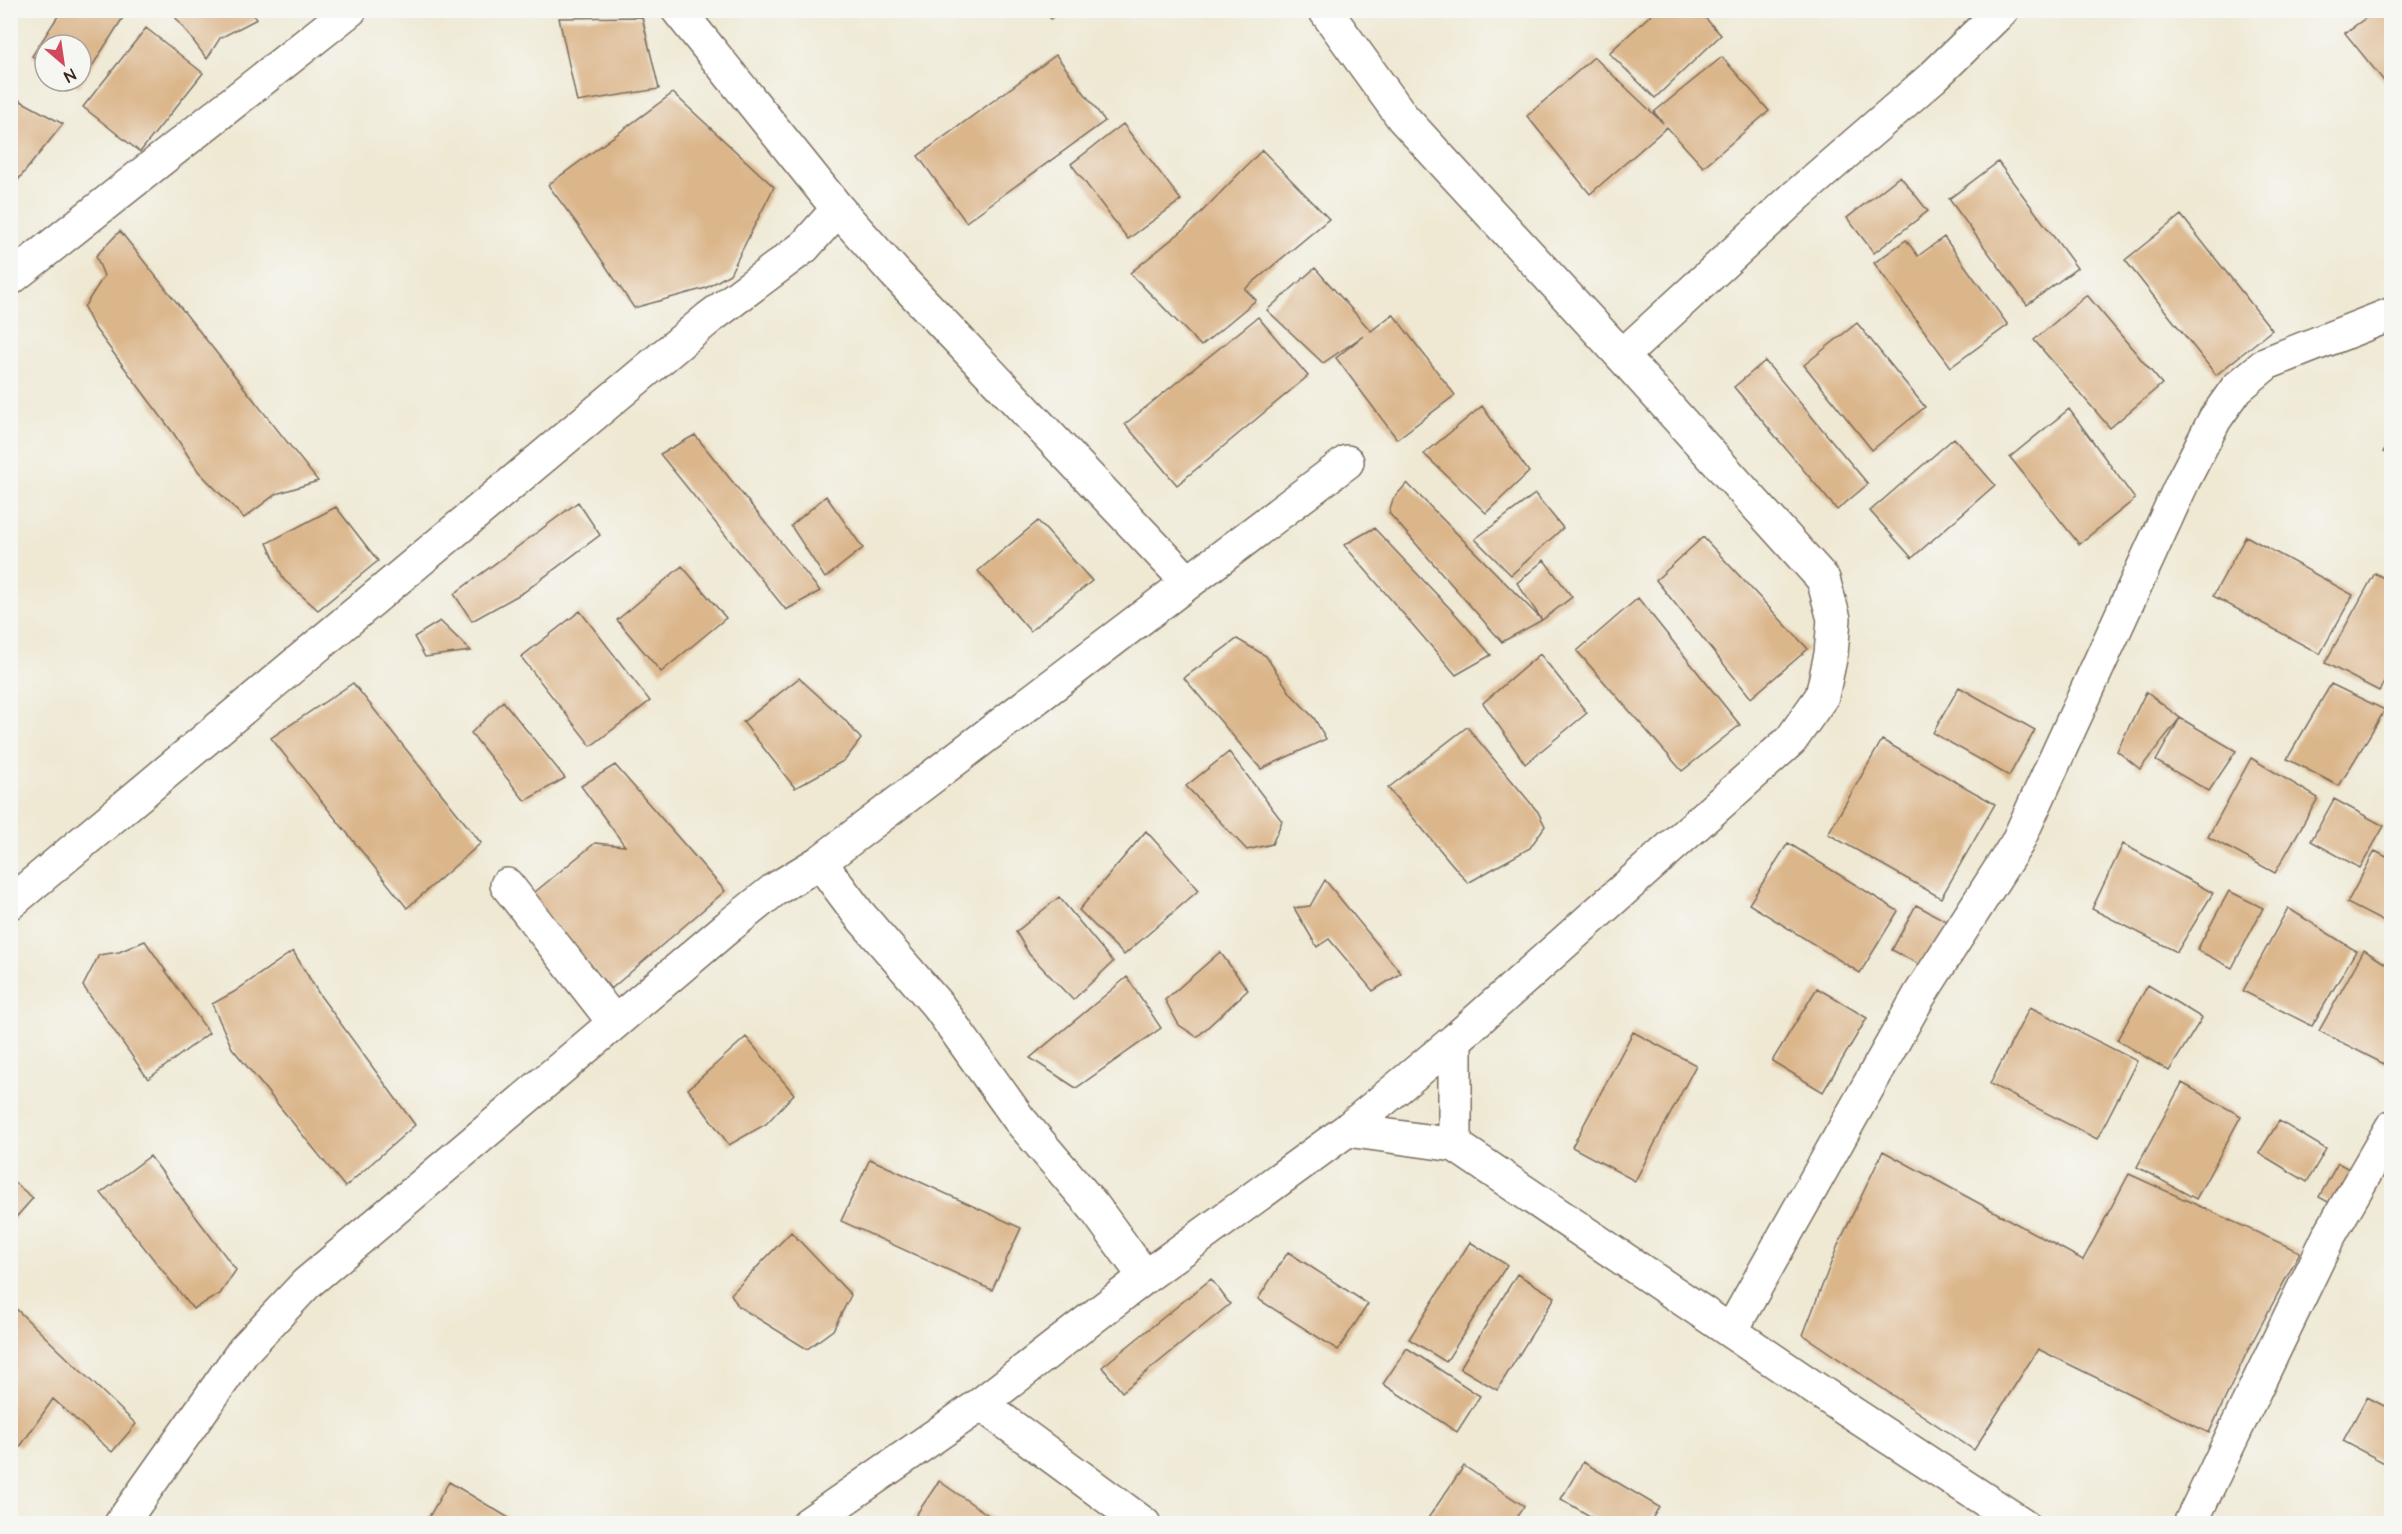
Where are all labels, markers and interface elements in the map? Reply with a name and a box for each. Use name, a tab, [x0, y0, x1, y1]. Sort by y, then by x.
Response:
north arrow	[33, 33, 93, 93]
text: N	[60, 63, 80, 87]

